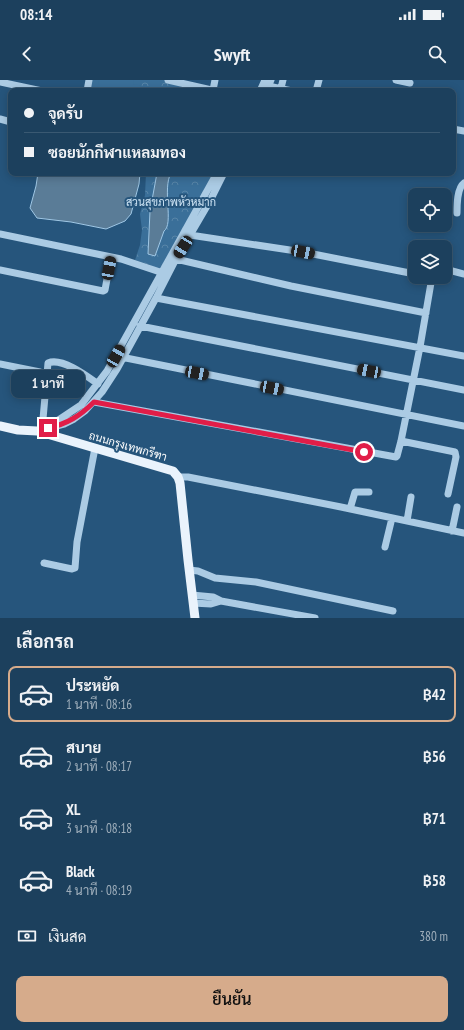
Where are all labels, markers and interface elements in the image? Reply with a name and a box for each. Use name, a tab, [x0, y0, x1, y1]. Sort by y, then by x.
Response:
text: 08:14	[20, 5, 52, 24]
icon: back	[16, 43, 38, 65]
text: Swyft	[214, 43, 250, 66]
icon: search	[426, 43, 448, 65]
text: จุดรับ	[48, 104, 83, 123]
text: ซอยนักกีฬาแหลมทอง	[48, 143, 186, 162]
map controls	[408, 188, 452, 284]
button: locate	[408, 188, 452, 232]
park label: สวนสุขภาพหัวหมาก	[126, 195, 216, 211]
car	[172, 234, 194, 260]
button: layers	[408, 240, 452, 284]
car	[290, 244, 316, 260]
car	[101, 255, 117, 281]
car	[105, 343, 127, 369]
car	[356, 363, 382, 379]
car	[184, 365, 210, 381]
callout: 1 นาที	[11, 370, 85, 398]
text: 1 นาที	[32, 375, 64, 392]
car	[259, 380, 285, 396]
route end	[39, 419, 57, 437]
street label: ถนนกรุงเทพกรีฑา	[87, 427, 169, 466]
route start	[355, 443, 373, 461]
text: เลือกรถ	[16, 630, 74, 653]
icon: car	[18, 676, 54, 712]
text: ประหยัด	[66, 676, 119, 695]
text: ฿42	[423, 685, 446, 704]
text: 1 นาที · 08:16	[66, 696, 132, 713]
icon: car	[18, 738, 54, 774]
text: สบาย	[66, 738, 101, 757]
text: ฿56	[423, 747, 446, 766]
text: 2 นาที · 08:17	[66, 758, 132, 775]
icon: car	[18, 800, 54, 836]
text: XL	[66, 800, 80, 819]
text: ฿71	[423, 809, 446, 828]
text: 3 นาที · 08:18	[66, 820, 132, 837]
icon: car	[18, 862, 54, 898]
text: Black	[66, 862, 95, 881]
text: ฿58	[423, 871, 446, 890]
text: 4 นาที · 08:19	[66, 882, 132, 899]
icon: cash	[16, 925, 38, 947]
text: เงินสด	[48, 927, 87, 946]
text: 380 m	[419, 928, 448, 945]
button: ยืนยัน	[16, 976, 448, 1022]

